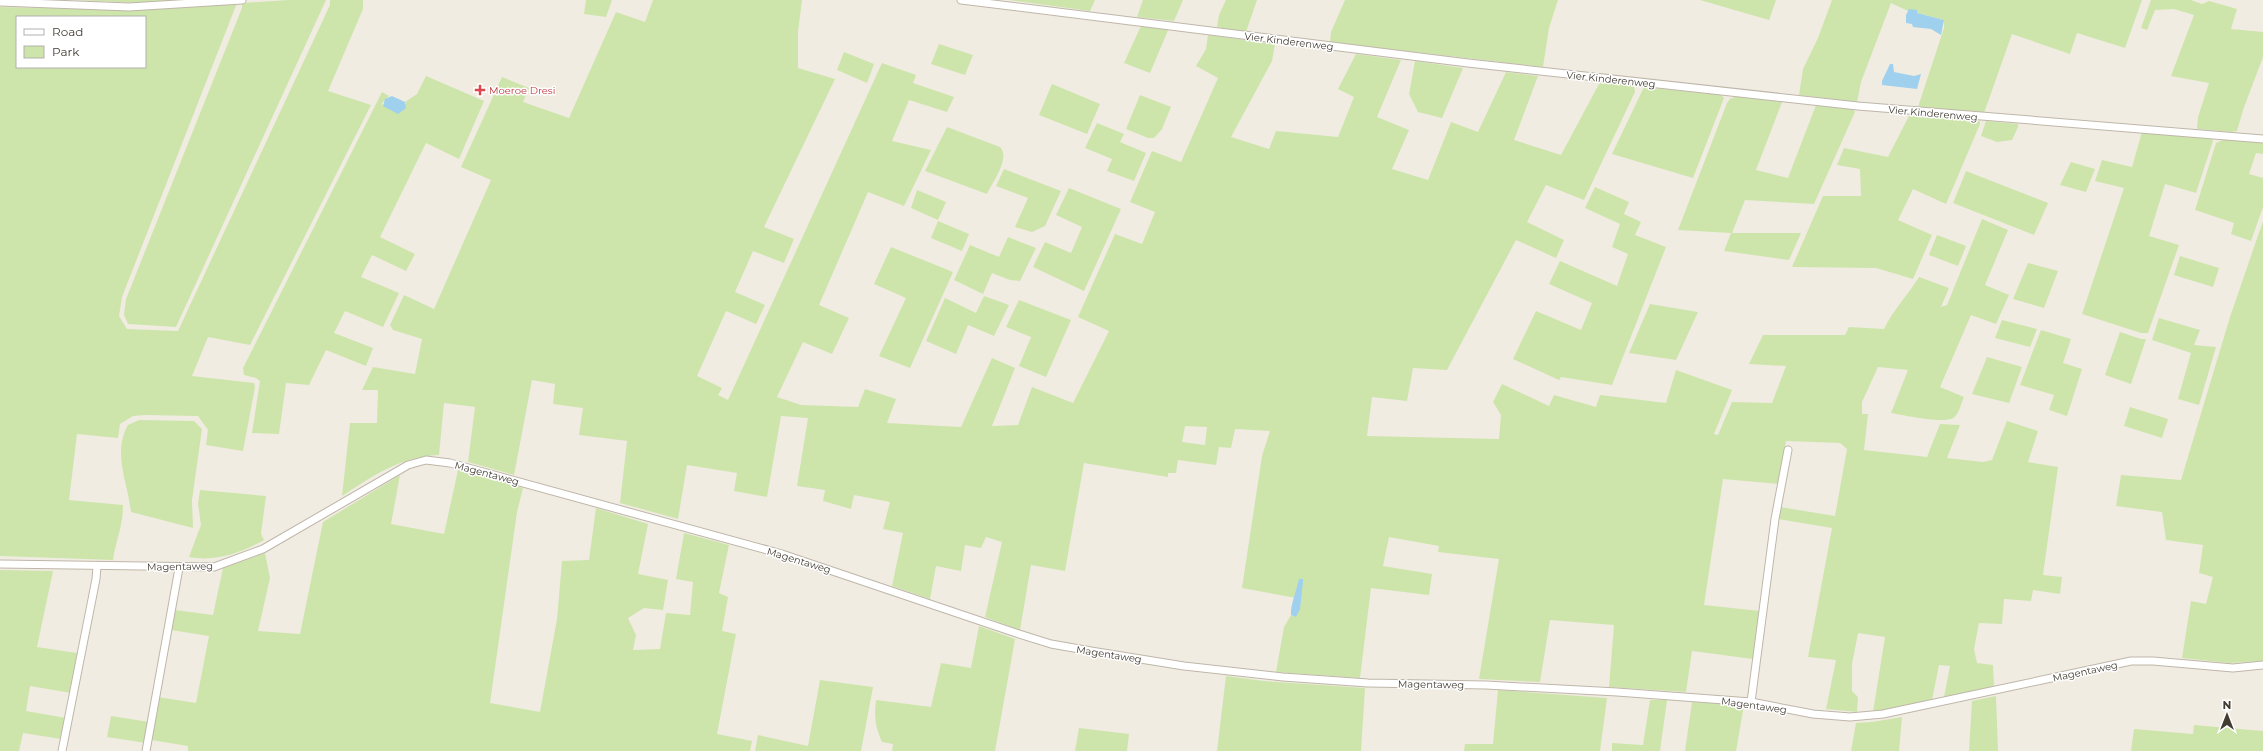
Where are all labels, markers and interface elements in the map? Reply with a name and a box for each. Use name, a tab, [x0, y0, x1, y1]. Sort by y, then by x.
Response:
legend	[16, 16, 146, 68]
text: Road	[52, 24, 83, 39]
street label: Vier Kinderenweg	[1244, 30, 1334, 53]
text: Park	[52, 44, 80, 59]
street label: Vier Kinderenweg	[1566, 68, 1656, 91]
marker: Moeroe Dresi	[474, 84, 486, 96]
place label: Moeroe Dresi	[489, 84, 555, 97]
street label: Vier Kinderenweg	[1888, 103, 1978, 124]
street label: Magentaweg	[453, 459, 521, 488]
street label: Magentaweg	[765, 545, 832, 576]
street label: Magentaweg	[147, 559, 213, 574]
street label: Magentaweg	[1075, 643, 1143, 666]
street label: Magentaweg	[2051, 658, 2119, 685]
street label: Magentaweg	[1398, 677, 1464, 692]
street label: Magentaweg	[1720, 694, 1788, 717]
north arrow	[2207, 695, 2247, 735]
text: N	[2223, 698, 2231, 712]

